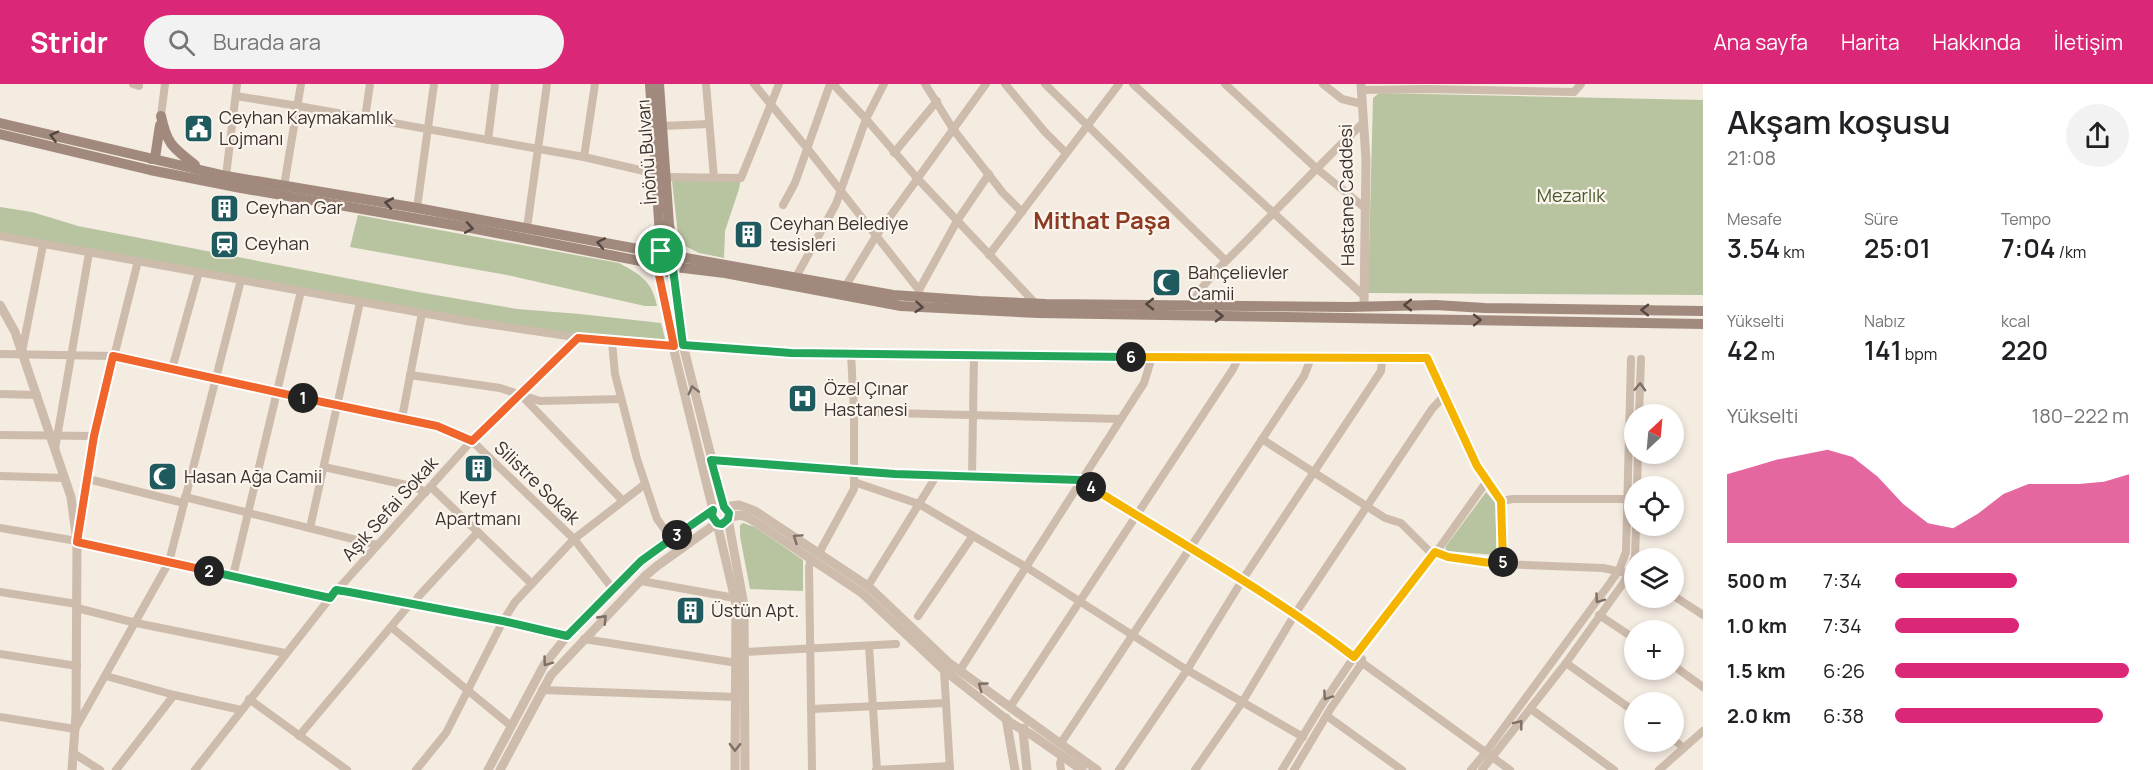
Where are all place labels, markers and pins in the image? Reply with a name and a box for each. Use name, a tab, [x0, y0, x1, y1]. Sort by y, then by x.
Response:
place label: Ceyhan Kaymakamlık Lojmanı	[219, 105, 394, 150]
public building icon: Ceyhan Kaymakamlık Lojmanı	[182, 112, 214, 144]
building icon: Ceyhan Gar	[209, 192, 241, 224]
place label: Ceyhan Gar	[246, 195, 343, 219]
place label: Ceyhan Belediye tesisleri	[770, 211, 909, 256]
building icon: Ceyhan Belediye tesisleri	[733, 218, 765, 250]
pin	[635, 225, 686, 276]
station icon: Ceyhan	[208, 228, 240, 260]
place label: Ceyhan	[245, 231, 309, 255]
place label: Bahçelievler Camii	[1188, 260, 1289, 305]
mosque icon: Bahçelievler Camii	[1151, 267, 1183, 299]
pin: 6	[1116, 342, 1146, 372]
place label: Özel Çınar Hastanesi	[824, 376, 909, 421]
pin: 1	[288, 383, 318, 413]
hospital icon: Özel Çınar Hastanesi	[787, 383, 819, 415]
building icon: Keyf Apartmanı	[462, 453, 494, 485]
mosque icon: Hasan Ağa Camii	[147, 461, 179, 493]
place label: Hasan Ağa Camii	[184, 464, 322, 488]
pin: 4	[1076, 472, 1106, 502]
place label: Keyf Apartmanı	[435, 485, 521, 530]
pin: 3	[662, 520, 692, 550]
pin: 5	[1488, 547, 1518, 577]
pin: 2	[194, 556, 224, 586]
building icon: Üstün Apt.	[674, 595, 706, 627]
place label: Üstün Apt.	[711, 598, 799, 622]

